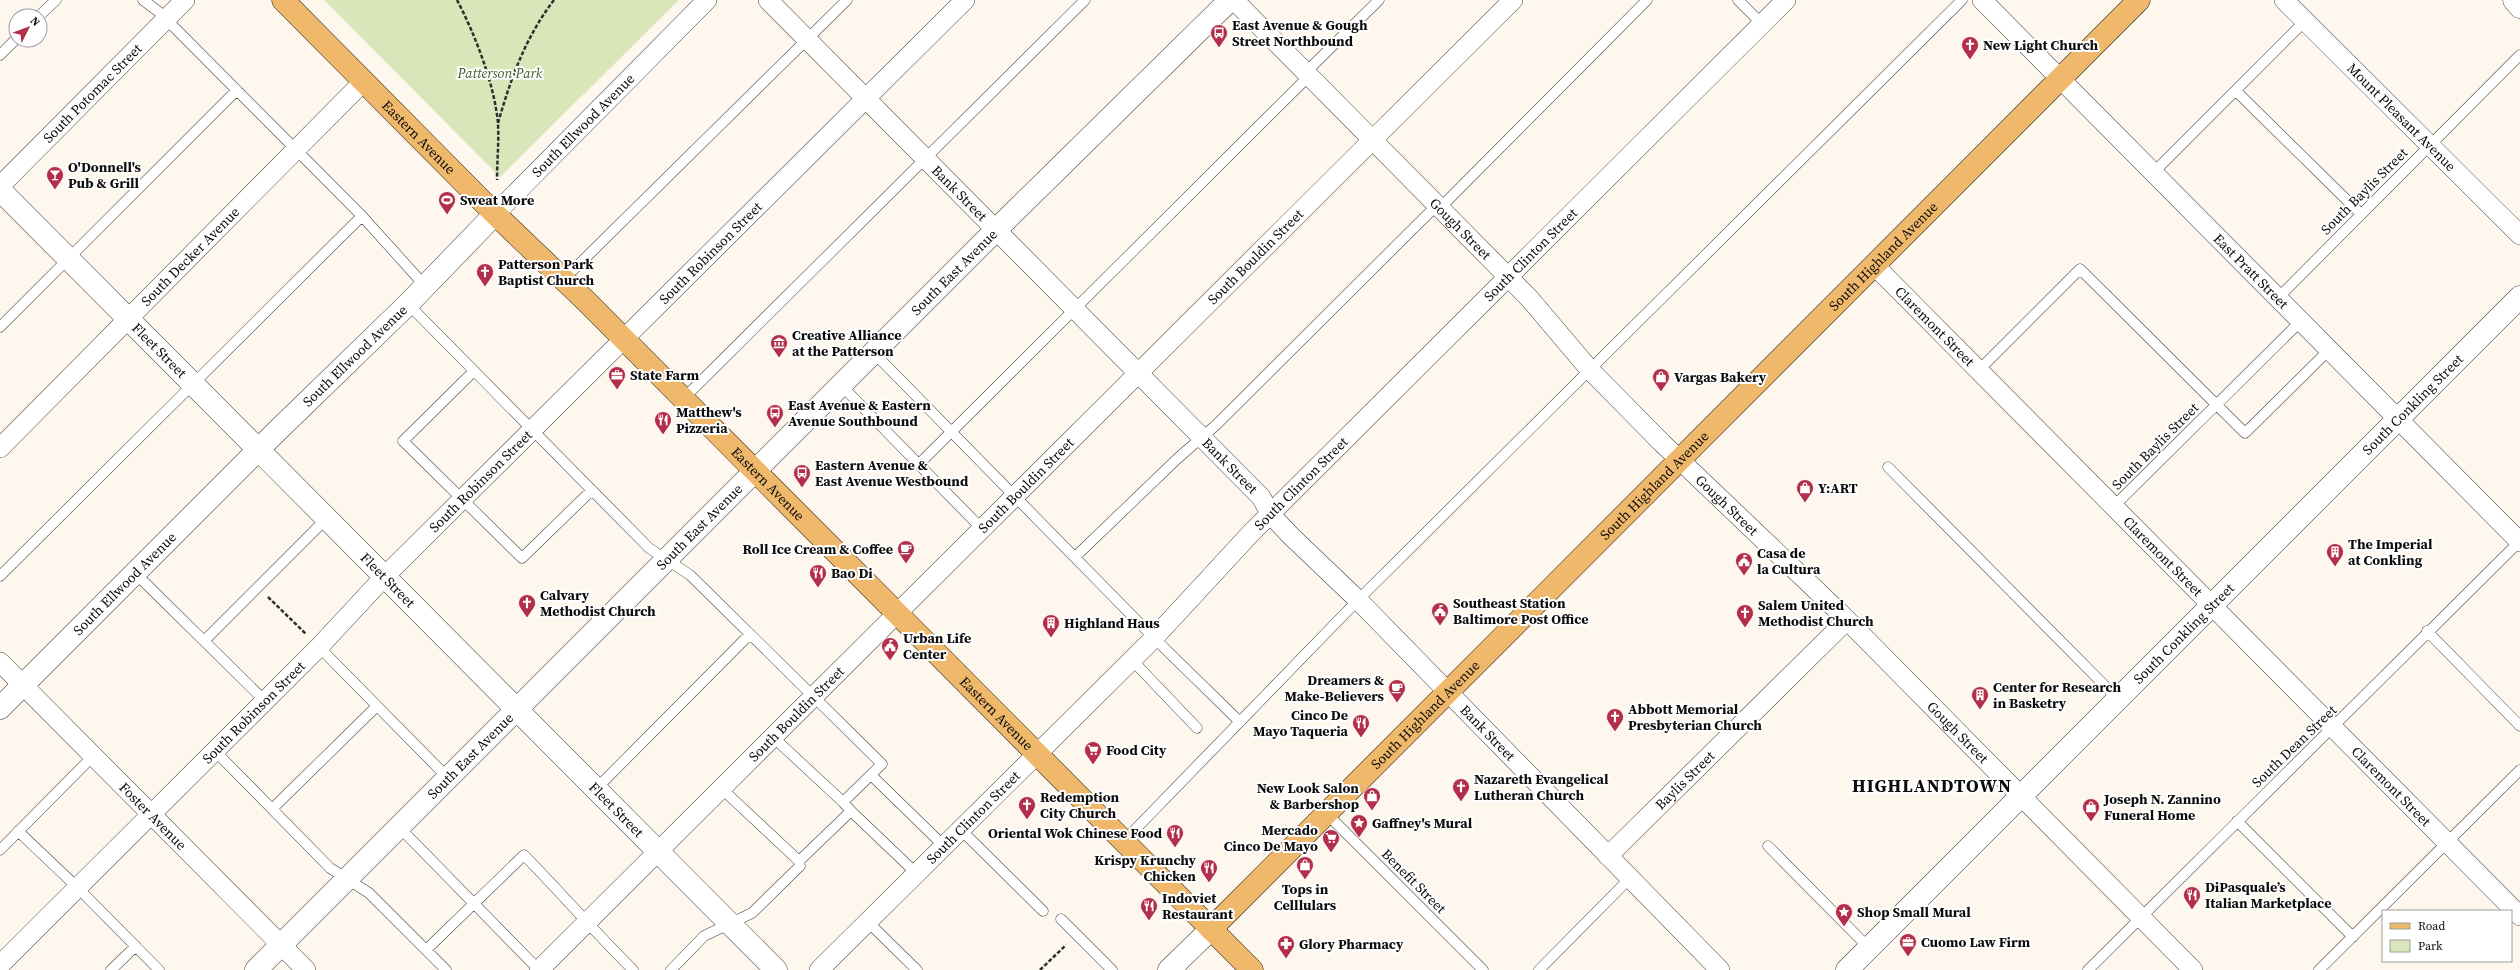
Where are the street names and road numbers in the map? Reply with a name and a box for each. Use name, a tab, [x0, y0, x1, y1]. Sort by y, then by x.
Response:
street label: South Potomac Street	[38, 39, 147, 147]
street label: Mount Pleasant Avenue	[2343, 58, 2461, 176]
street label: South Ellwood Avenue	[527, 69, 639, 182]
street label: Eastern Avenue	[378, 96, 460, 179]
street label: South Baylis Street	[2316, 143, 2412, 239]
street label: Bank Street	[927, 161, 992, 226]
street label: Gough Street	[1425, 193, 1496, 265]
street label: South Robinson Street	[654, 197, 767, 309]
street label: South Highland Avenue	[1824, 197, 1942, 315]
street label: South Decker Avenue	[136, 202, 244, 310]
street label: South Clinton Street	[1479, 203, 1582, 306]
street label: South Bouldin Street	[1203, 204, 1308, 309]
street label: South East Avenue	[906, 224, 1002, 320]
street label: East Pratt Street	[2209, 229, 2293, 314]
street label: Claremont Street	[1891, 282, 1979, 371]
street label: South Ellwood Avenue	[298, 300, 412, 411]
street label: Fleet Street	[127, 318, 192, 383]
street label: South Conkling Street	[2358, 349, 2468, 459]
street label: South Baylis Street	[2107, 398, 2203, 494]
street label: South Robinson Street	[424, 425, 537, 537]
street label: South Highland Avenue	[1595, 426, 1713, 544]
street label: South Clinton Street	[1250, 432, 1353, 535]
street label: South Bouldin Street	[973, 433, 1078, 537]
street label: Bank Street	[1198, 433, 1263, 498]
street label: Eastern Avenue	[727, 442, 809, 525]
street label: Gough Street	[1691, 470, 1763, 540]
street label: South East Avenue	[652, 479, 747, 574]
street label: Claremont Street	[2119, 512, 2208, 601]
street label: South Ellwood Avenue	[68, 527, 181, 640]
street label: Fleet Street	[356, 548, 420, 612]
street label: South Conkling Street	[2129, 578, 2239, 688]
street label: South Robinson Street	[198, 656, 310, 768]
street label: South Highland Avenue	[1366, 656, 1484, 774]
street label: South Bouldin Street	[744, 661, 849, 766]
street label: Eastern Avenue	[955, 672, 1038, 755]
street label: Gough Street	[1923, 697, 1993, 768]
street label: Bank Street	[1456, 700, 1520, 766]
street label: South Dean Street	[2247, 700, 2341, 792]
street label: South East Avenue	[423, 708, 518, 803]
street label: Claremont Street	[2347, 742, 2436, 831]
street label: Baylis Street	[1651, 746, 1719, 814]
street label: South Clinton Street	[922, 766, 1025, 868]
street label: Foster Avenue	[115, 778, 191, 854]
street label: Fleet Street	[584, 778, 649, 842]
street label: Benefit Street	[1377, 844, 1451, 918]

